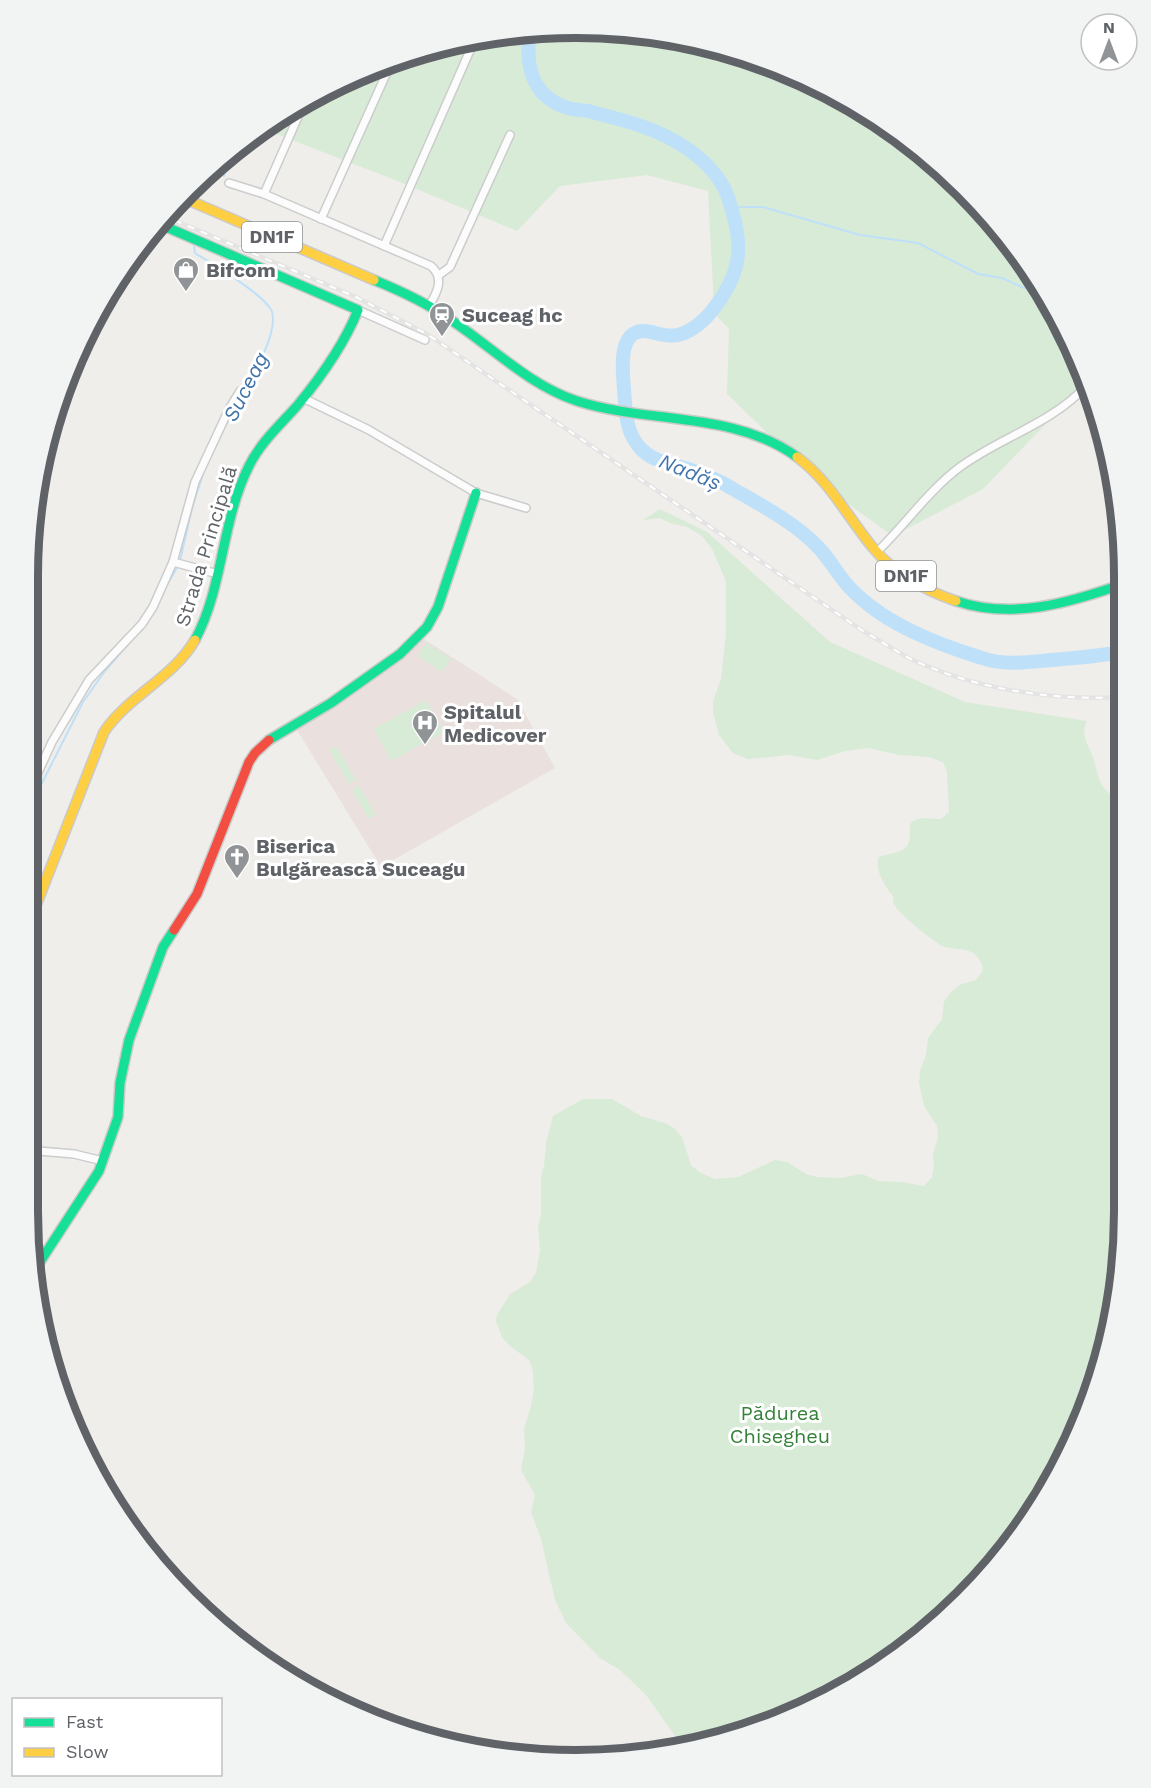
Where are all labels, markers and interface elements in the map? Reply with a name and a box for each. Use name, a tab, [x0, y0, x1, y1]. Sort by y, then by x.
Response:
north arrow	[1079, 12, 1139, 72]
text: N	[1103, 18, 1115, 37]
road number: DN1F	[242, 222, 302, 252]
shop icon: Bifcom	[171, 255, 201, 293]
place label: Bifcom	[206, 258, 276, 282]
station icon: Suceag hc	[427, 300, 457, 338]
place label: Suceag hc	[462, 303, 563, 327]
water label: Suceag	[217, 348, 274, 426]
water label: Nadăș	[656, 448, 725, 495]
street label: Strada Principală	[170, 463, 242, 629]
road number: DN1F	[876, 561, 936, 591]
place label: Spitalul Medicover	[444, 700, 547, 747]
hospital icon: Spitalul Medicover	[410, 708, 440, 746]
place label: Biserica Bulgărească Suceagu	[256, 834, 466, 881]
church icon: Biserica Bulgărească Suceagu	[222, 842, 252, 880]
park label: Pădurea Chisegheu	[730, 1401, 830, 1448]
legend	[12, 1698, 222, 1776]
text: Fast	[66, 1711, 104, 1732]
text: Slow	[66, 1741, 109, 1762]

